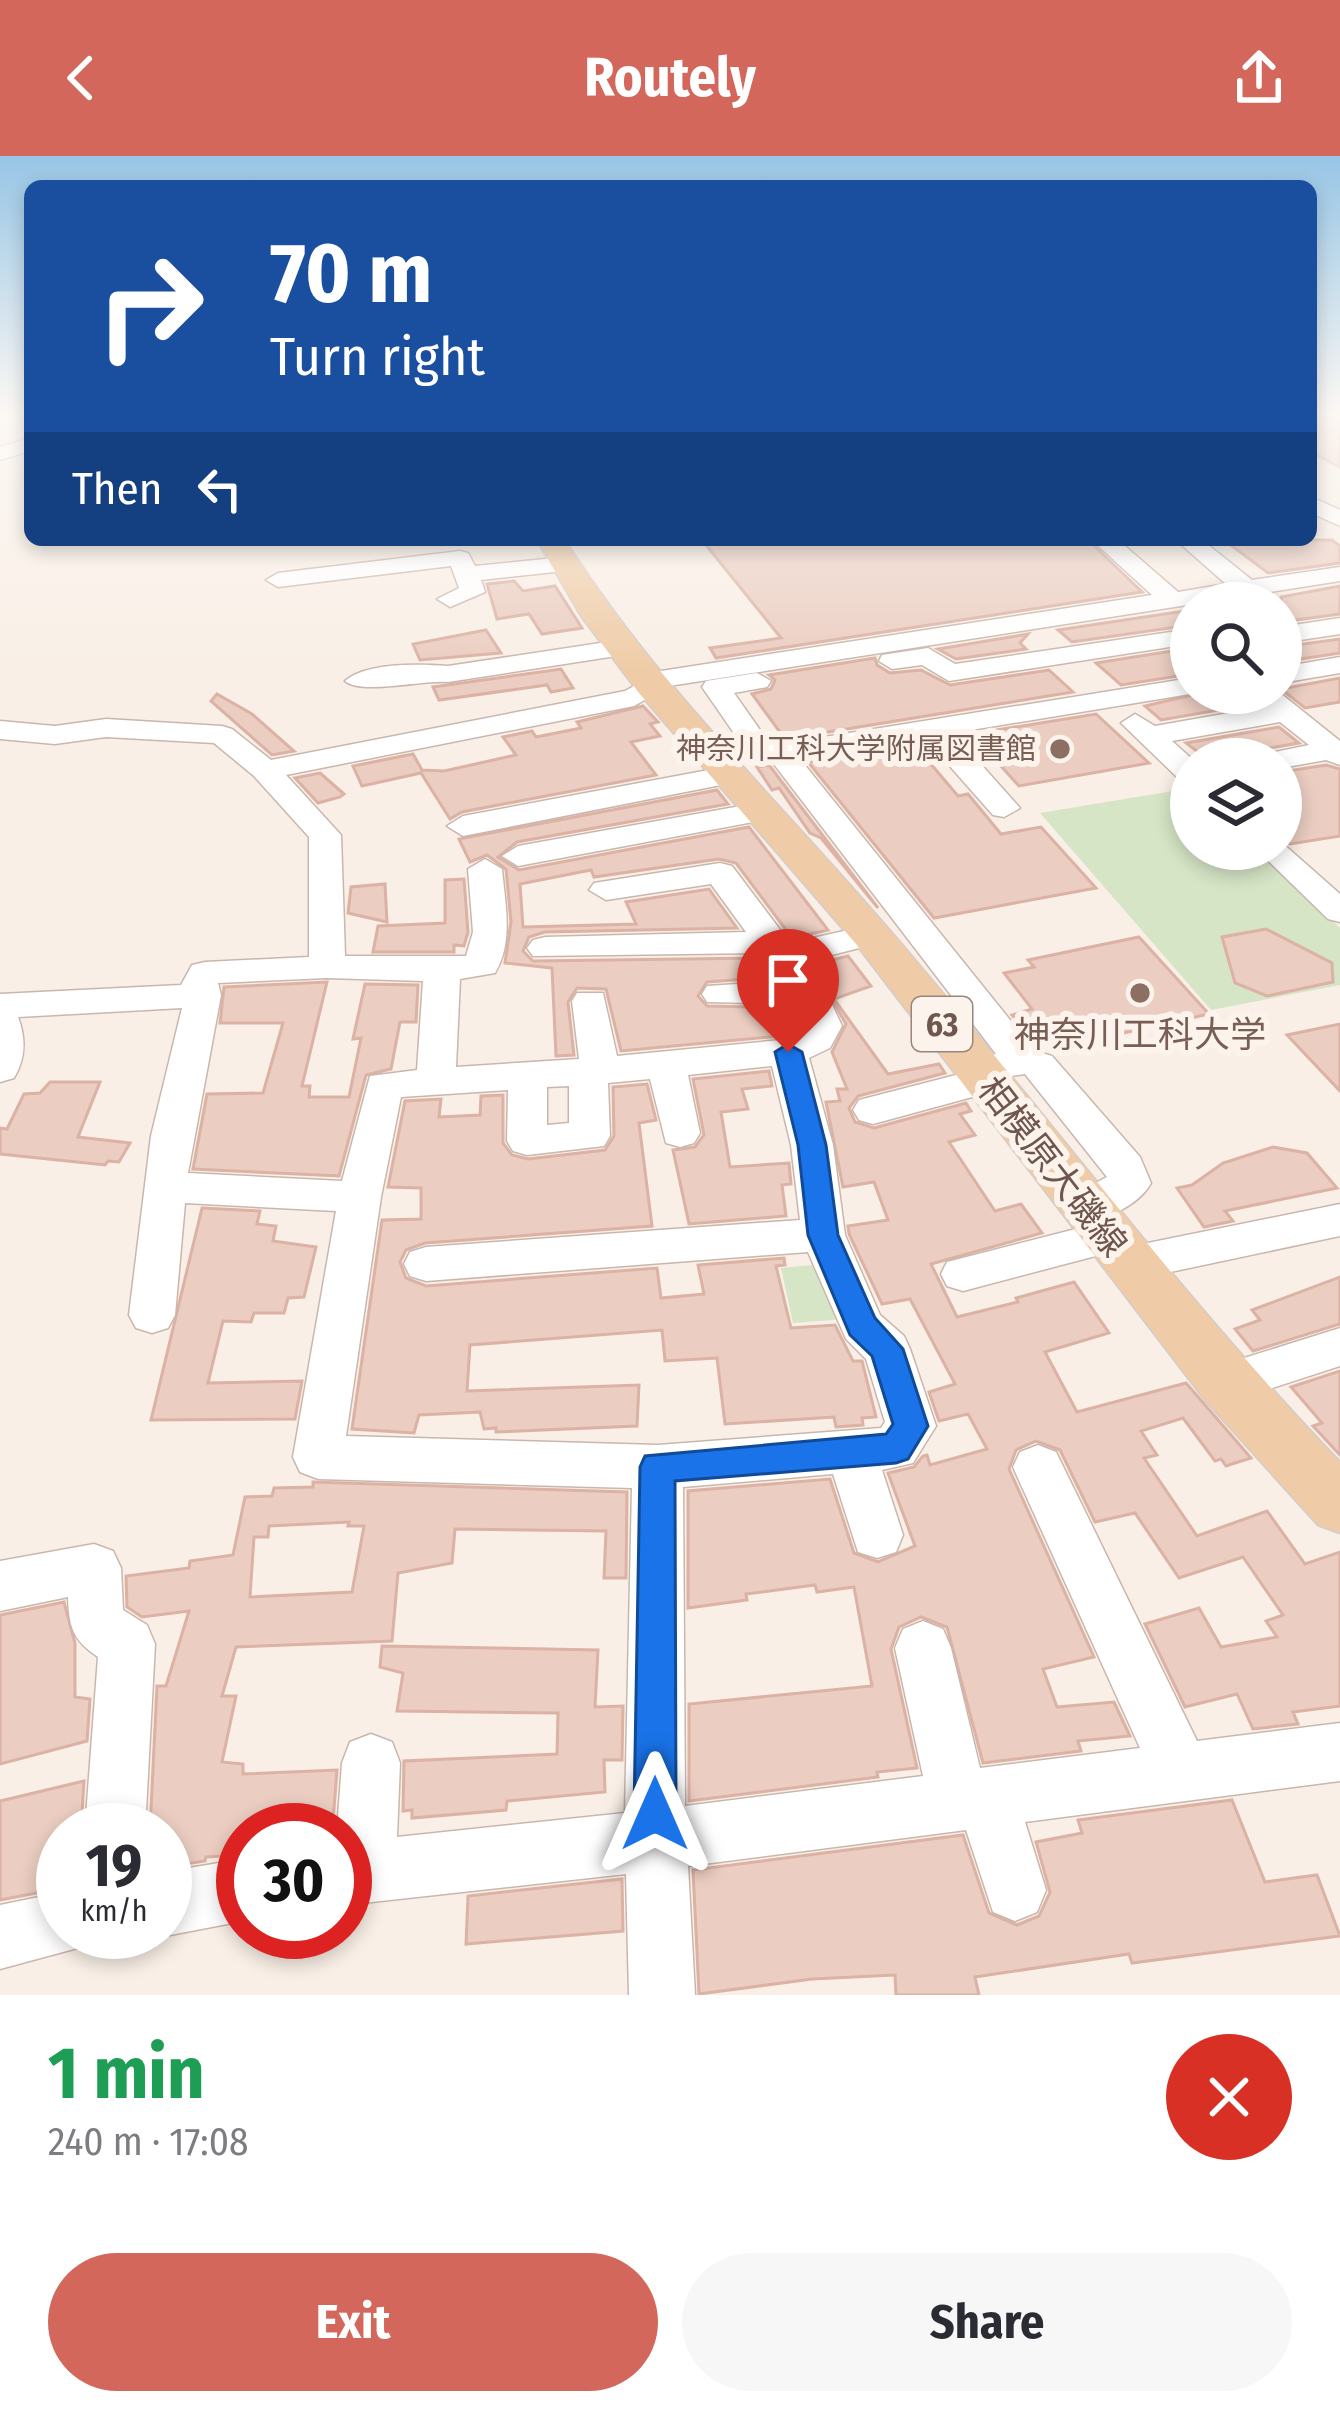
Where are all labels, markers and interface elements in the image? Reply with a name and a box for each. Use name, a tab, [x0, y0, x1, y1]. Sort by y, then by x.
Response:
icon: back	[48, 45, 114, 111]
icon: share	[1226, 45, 1292, 111]
text: Routely	[584, 46, 756, 110]
text: 70 m	[270, 223, 432, 324]
icon: right	[72, 228, 228, 384]
text: Turn right	[270, 325, 485, 389]
icon: left	[187, 456, 253, 522]
text: Then	[72, 462, 163, 516]
map controls	[1170, 582, 1302, 870]
button: search	[1170, 582, 1302, 714]
place label: 神奈川工科大学附属図書館	[676, 731, 1036, 767]
marker: 神奈川工科大学附属図書館	[1047, 736, 1073, 762]
button: layers	[1170, 738, 1302, 870]
pin	[737, 929, 839, 1052]
icon: arrive	[755, 947, 821, 1013]
marker: 神奈川工科大学	[1127, 980, 1153, 1006]
road number: 63	[912, 997, 972, 1051]
place label: 神奈川工科大学	[1014, 1013, 1266, 1057]
street label: 相模原大磯線	[968, 1068, 1136, 1265]
position arrow	[592, 1751, 718, 1877]
speed limit sign: 30	[216, 1803, 372, 1959]
text: 19	[86, 1830, 142, 1902]
text: km/h	[81, 1893, 147, 1929]
text: 1 min	[48, 2031, 205, 2117]
button: close	[1166, 2034, 1292, 2160]
text: 240 m · 17:08	[48, 2119, 248, 2165]
button: Exit	[48, 2253, 658, 2391]
button: Share	[682, 2253, 1292, 2391]

